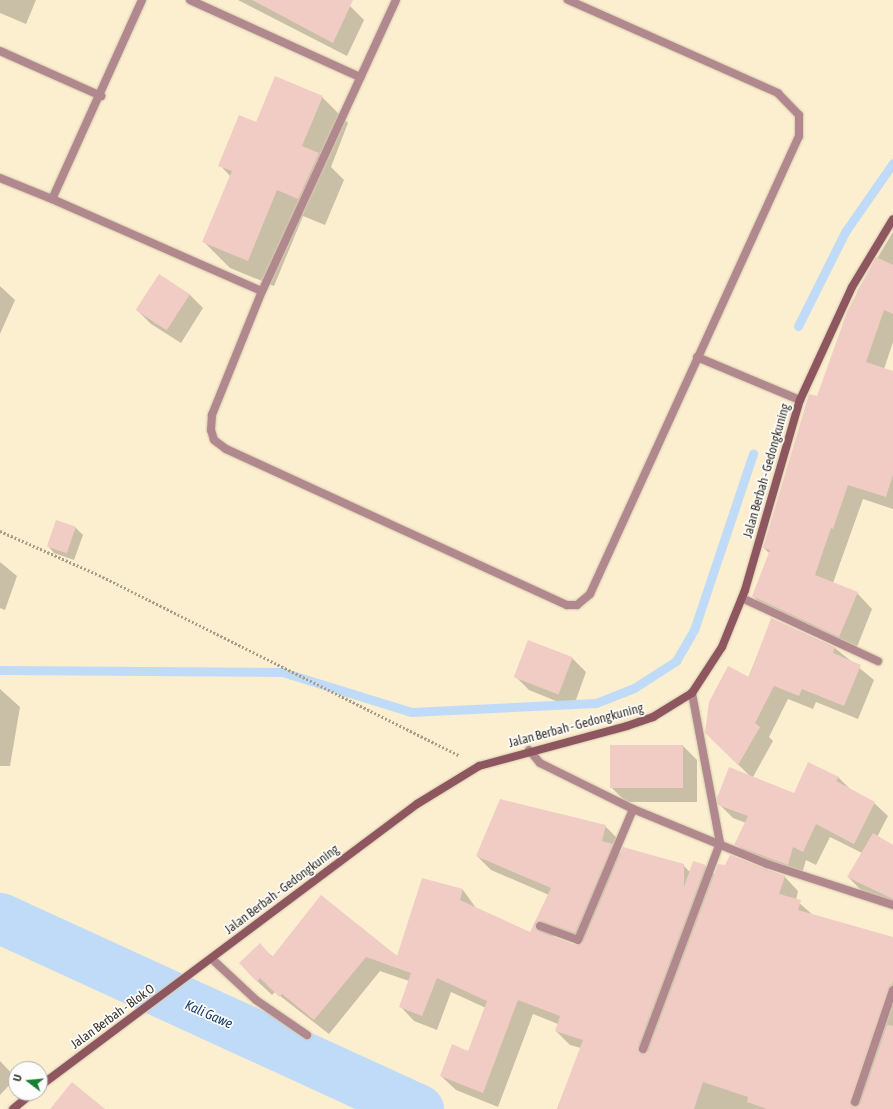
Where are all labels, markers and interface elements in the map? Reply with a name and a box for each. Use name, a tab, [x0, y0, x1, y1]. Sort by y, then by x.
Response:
street label: Jalan Berbah - Gedongkuning	[740, 402, 794, 540]
street label: Jalan Berbah - Gedongkuning	[507, 700, 645, 752]
street label: Jalan Berbah - Gedongkuning	[222, 842, 342, 938]
street label: Jalan Berbah - Blok O	[68, 981, 158, 1053]
water label: Kali Gawe	[183, 996, 235, 1032]
north arrow	[8, 1061, 48, 1101]
text: U	[11, 1073, 24, 1083]

